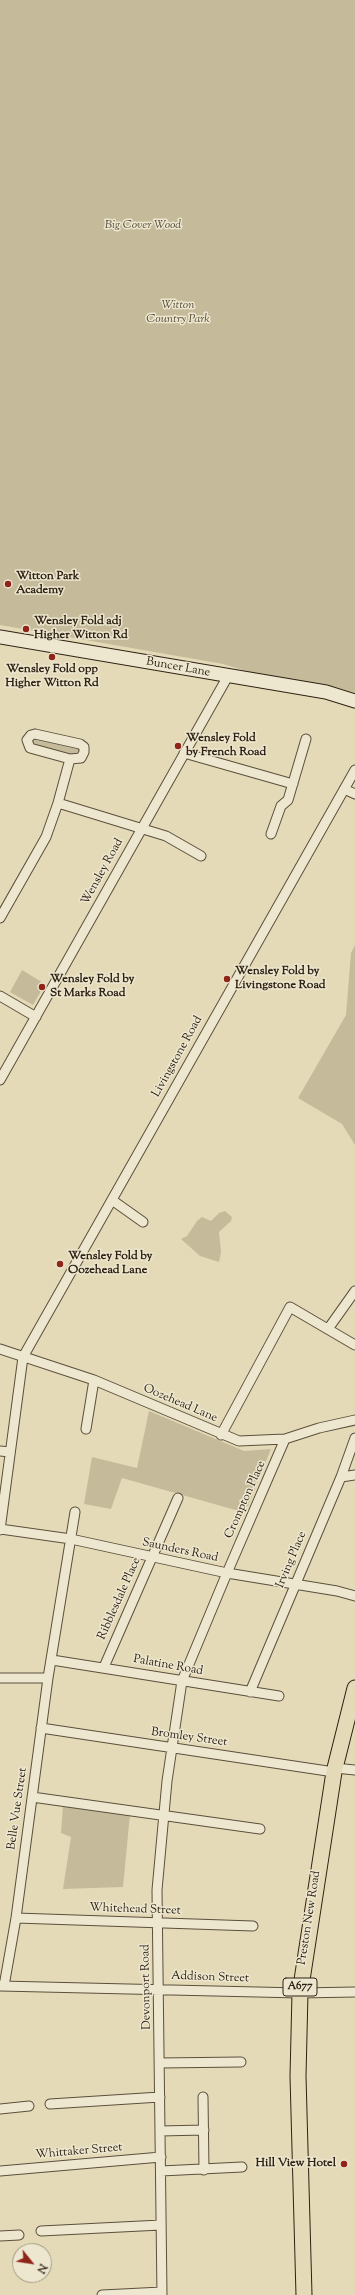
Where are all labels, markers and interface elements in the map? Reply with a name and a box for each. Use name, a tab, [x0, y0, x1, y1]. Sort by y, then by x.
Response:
park label: Big Cover Wood	[105, 219, 181, 233]
park label: Witton Country Park	[146, 299, 210, 327]
place label: Witton Park Academy	[16, 570, 79, 598]
marker: Witton Park Academy	[3, 579, 13, 589]
place label: Wensley Fold adj Higher Witton Rd	[34, 615, 128, 643]
marker: Wensley Fold adj Higher Witton Rd	[21, 624, 31, 634]
marker: Wensley Fold opp Higher Witton Rd	[47, 652, 57, 662]
street label: Buncer Lane	[145, 655, 211, 681]
place label: Wensley Fold opp Higher Witton Rd	[5, 663, 99, 691]
place label: Wensley Fold by French Road	[186, 732, 266, 760]
marker: Wensley Fold by French Road	[173, 741, 183, 751]
street label: Wensley Road	[79, 836, 127, 908]
place label: Wensley Fold by Livingstone Road	[235, 965, 326, 993]
place label: Wensley Fold by St Marks Road	[50, 973, 134, 1001]
marker: Wensley Fold by Livingstone Road	[222, 974, 232, 984]
marker: Wensley Fold by St Marks Road	[37, 982, 47, 992]
street label: Livingstone Road	[150, 1014, 206, 1100]
place label: Wensley Fold by Oozehead Lane	[68, 1250, 152, 1278]
marker: Wensley Fold by Oozehead Lane	[55, 1259, 65, 1269]
street label: Oozehead Lane	[141, 1382, 219, 1426]
street label: Crompton Place	[222, 1459, 270, 1541]
street label: Irving Place	[274, 1530, 310, 1590]
street label: Saunders Road	[141, 1536, 219, 1566]
street label: Ribblesdale Place	[95, 1556, 145, 1642]
street label: Palatine Road	[132, 1653, 204, 1679]
street label: Bromley Street	[150, 1726, 228, 1750]
street label: Belle Vue Street	[5, 1767, 31, 1851]
street label: Preston New Road	[295, 1870, 325, 1966]
street label: Whitehead Street	[89, 1901, 181, 1919]
street label: Devonport Road	[139, 1944, 155, 2030]
street label: Addison Street	[171, 1969, 249, 1987]
road number: A677	[283, 1978, 317, 1996]
street label: Whittaker Street	[35, 2141, 123, 2163]
place label: Hill View Hotel	[256, 2157, 336, 2171]
marker: Hill View Hotel	[339, 2159, 349, 2169]
north arrow	[12, 2243, 52, 2283]
text: N	[32, 2261, 51, 2276]

